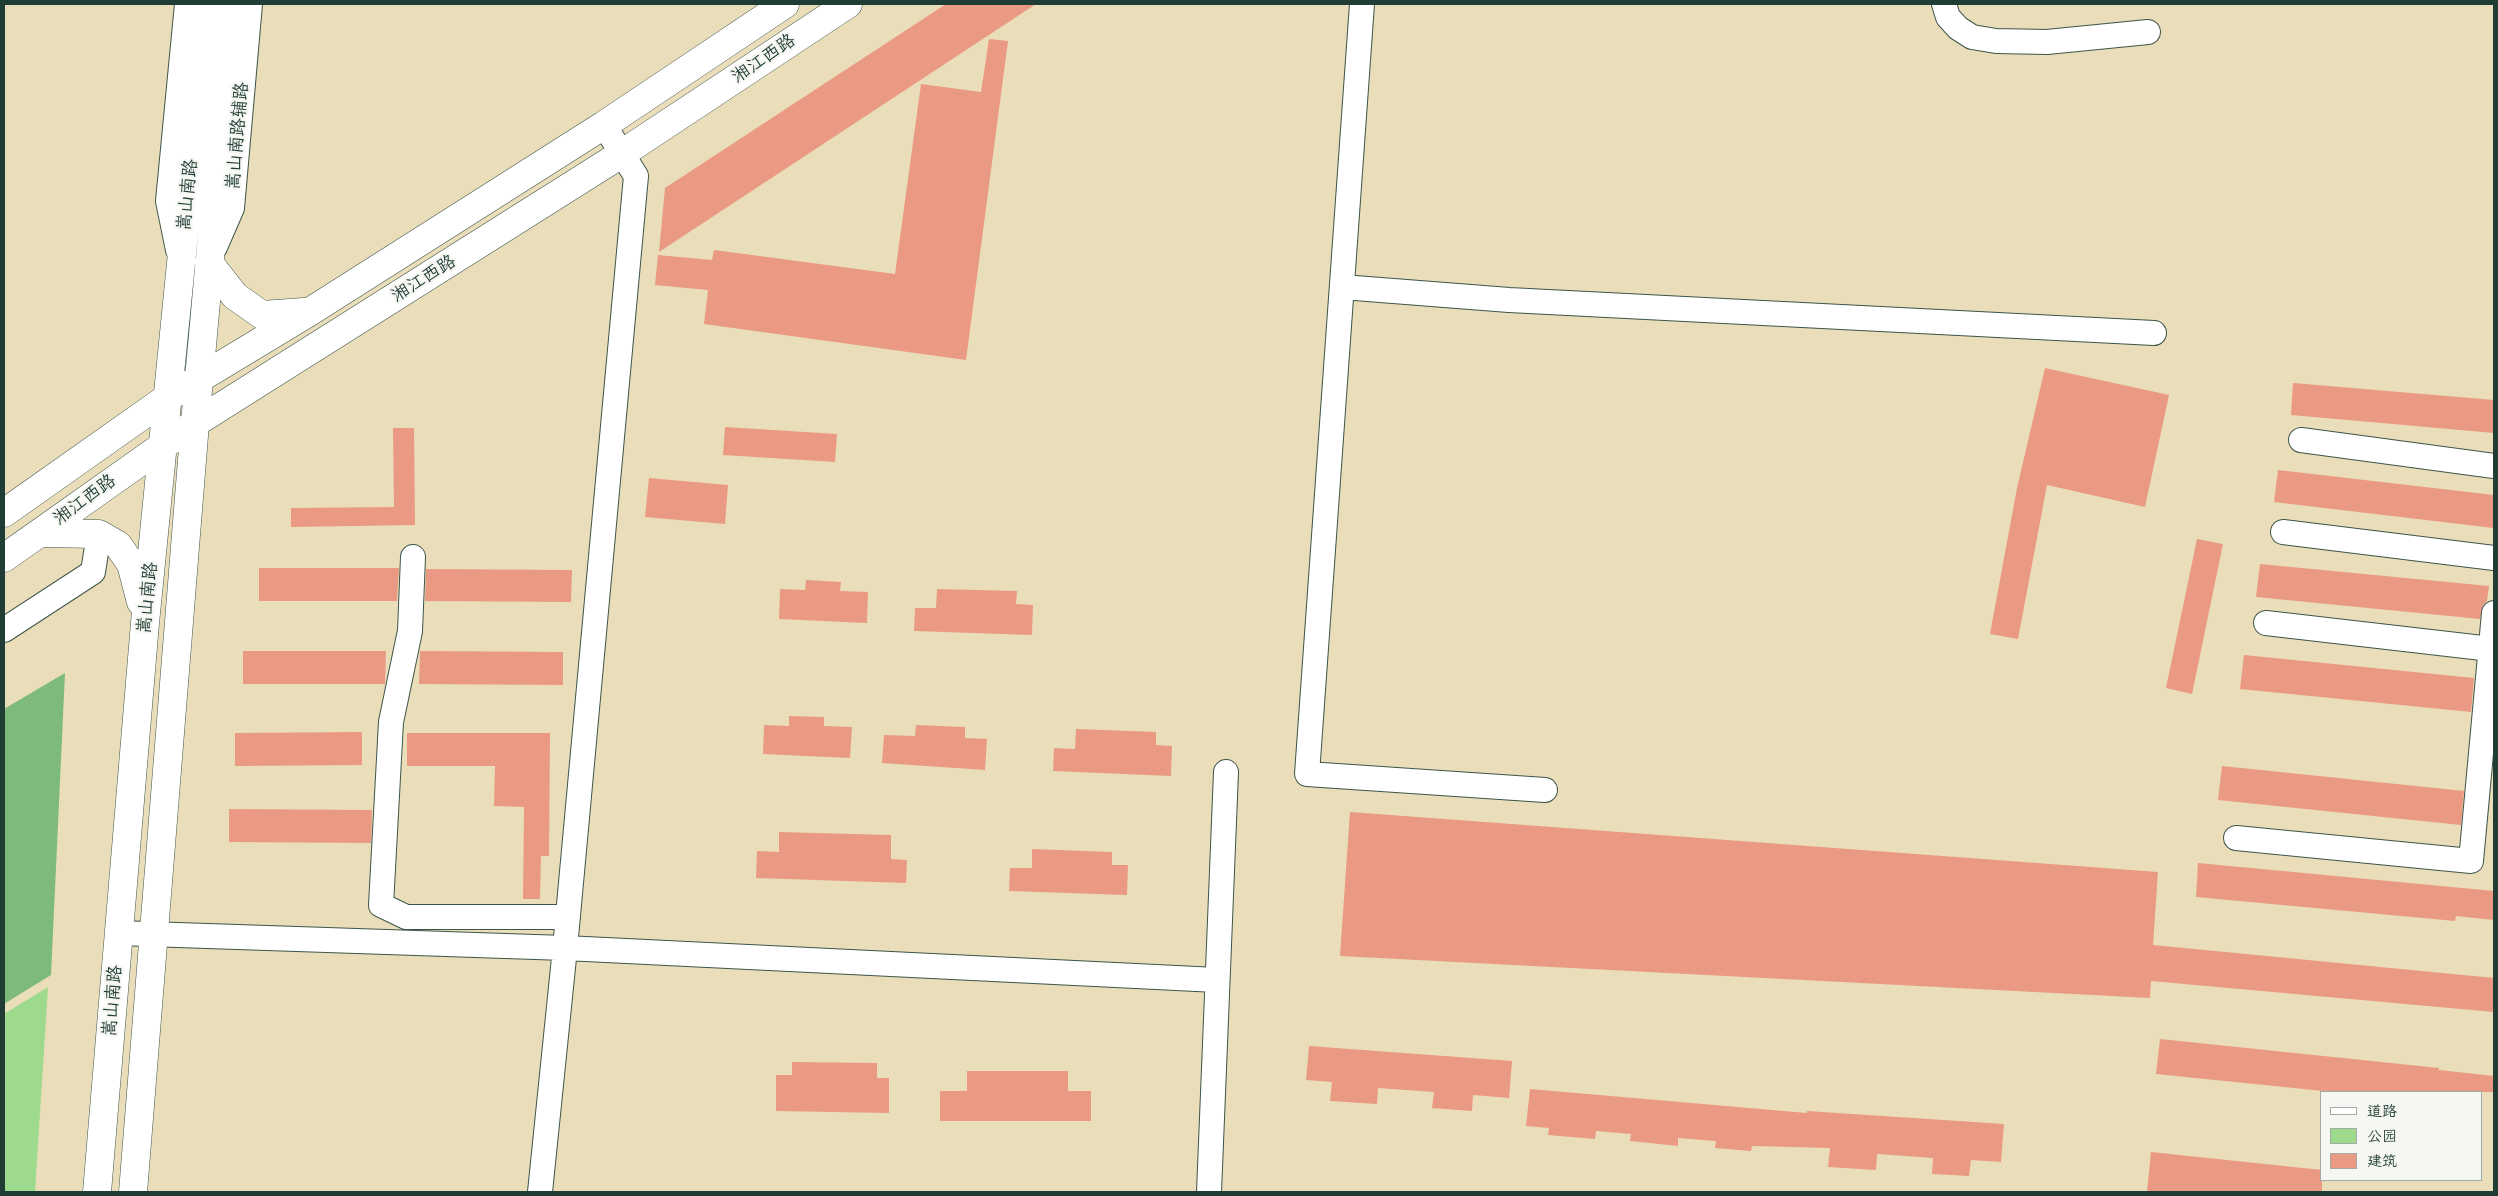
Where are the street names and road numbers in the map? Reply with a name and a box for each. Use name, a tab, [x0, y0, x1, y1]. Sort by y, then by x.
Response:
street label: 湘江西路	[728, 30, 800, 88]
street label: 嵩山南路辅路	[223, 81, 253, 191]
street label: 嵩山南路	[173, 158, 203, 232]
street label: 湘江西路	[388, 251, 460, 307]
street label: 湘江西路	[50, 470, 120, 530]
street label: 嵩山南路	[133, 561, 163, 635]
street label: 嵩山南路	[99, 964, 127, 1038]

